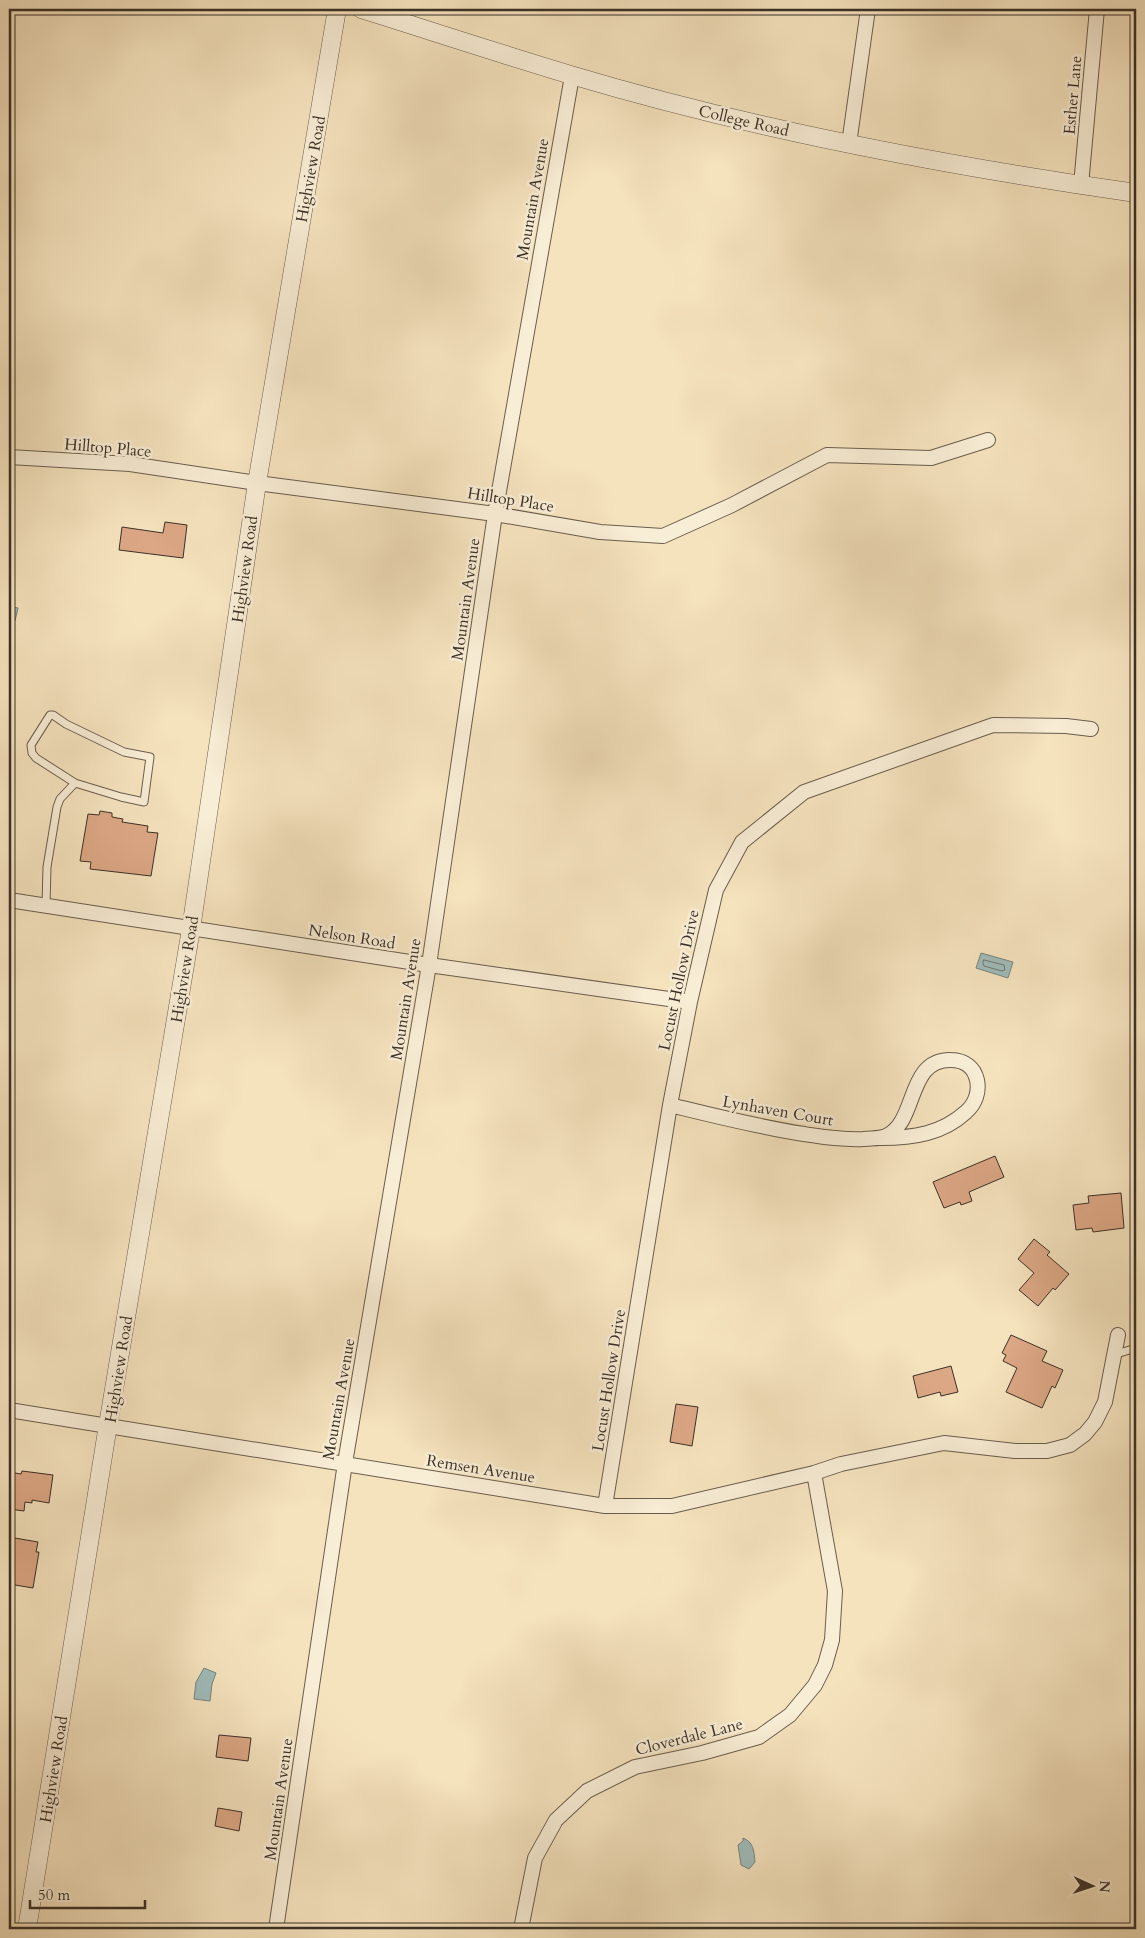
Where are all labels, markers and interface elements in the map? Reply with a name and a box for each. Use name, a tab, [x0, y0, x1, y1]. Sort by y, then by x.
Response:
street label: Esther Lane	[1059, 55, 1087, 136]
street label: College Road	[696, 100, 792, 142]
street label: Highview Road	[291, 114, 331, 224]
street label: Mountain Avenue	[511, 137, 555, 262]
street label: Hilltop Place	[63, 433, 152, 463]
street label: Hilltop Place	[466, 482, 556, 518]
street label: Highview Road	[227, 514, 263, 624]
street label: Mountain Avenue	[447, 537, 485, 662]
street label: Locust Hollow Drive	[653, 908, 705, 1053]
street label: Highview Road	[166, 914, 204, 1024]
street label: Nelson Road	[307, 919, 397, 955]
street label: Mountain Avenue	[385, 937, 426, 1062]
street label: Lynhaven Court	[721, 1090, 835, 1132]
street label: Locust Hollow Drive	[587, 1307, 631, 1453]
street label: Highview Road	[100, 1314, 138, 1424]
street label: Mountain Avenue	[317, 1337, 361, 1462]
street label: Remsen Avenue	[425, 1450, 537, 1488]
street label: Cloverdale Lane	[633, 1713, 745, 1761]
street label: Highview Road	[35, 1714, 73, 1824]
street label: Mountain Avenue	[260, 1737, 298, 1862]
north arrow	[1068, 1860, 1118, 1910]
scale bar	[30, 1878, 145, 1910]
text: N	[1095, 1880, 1114, 1893]
text: 50 m	[38, 1885, 70, 1905]

